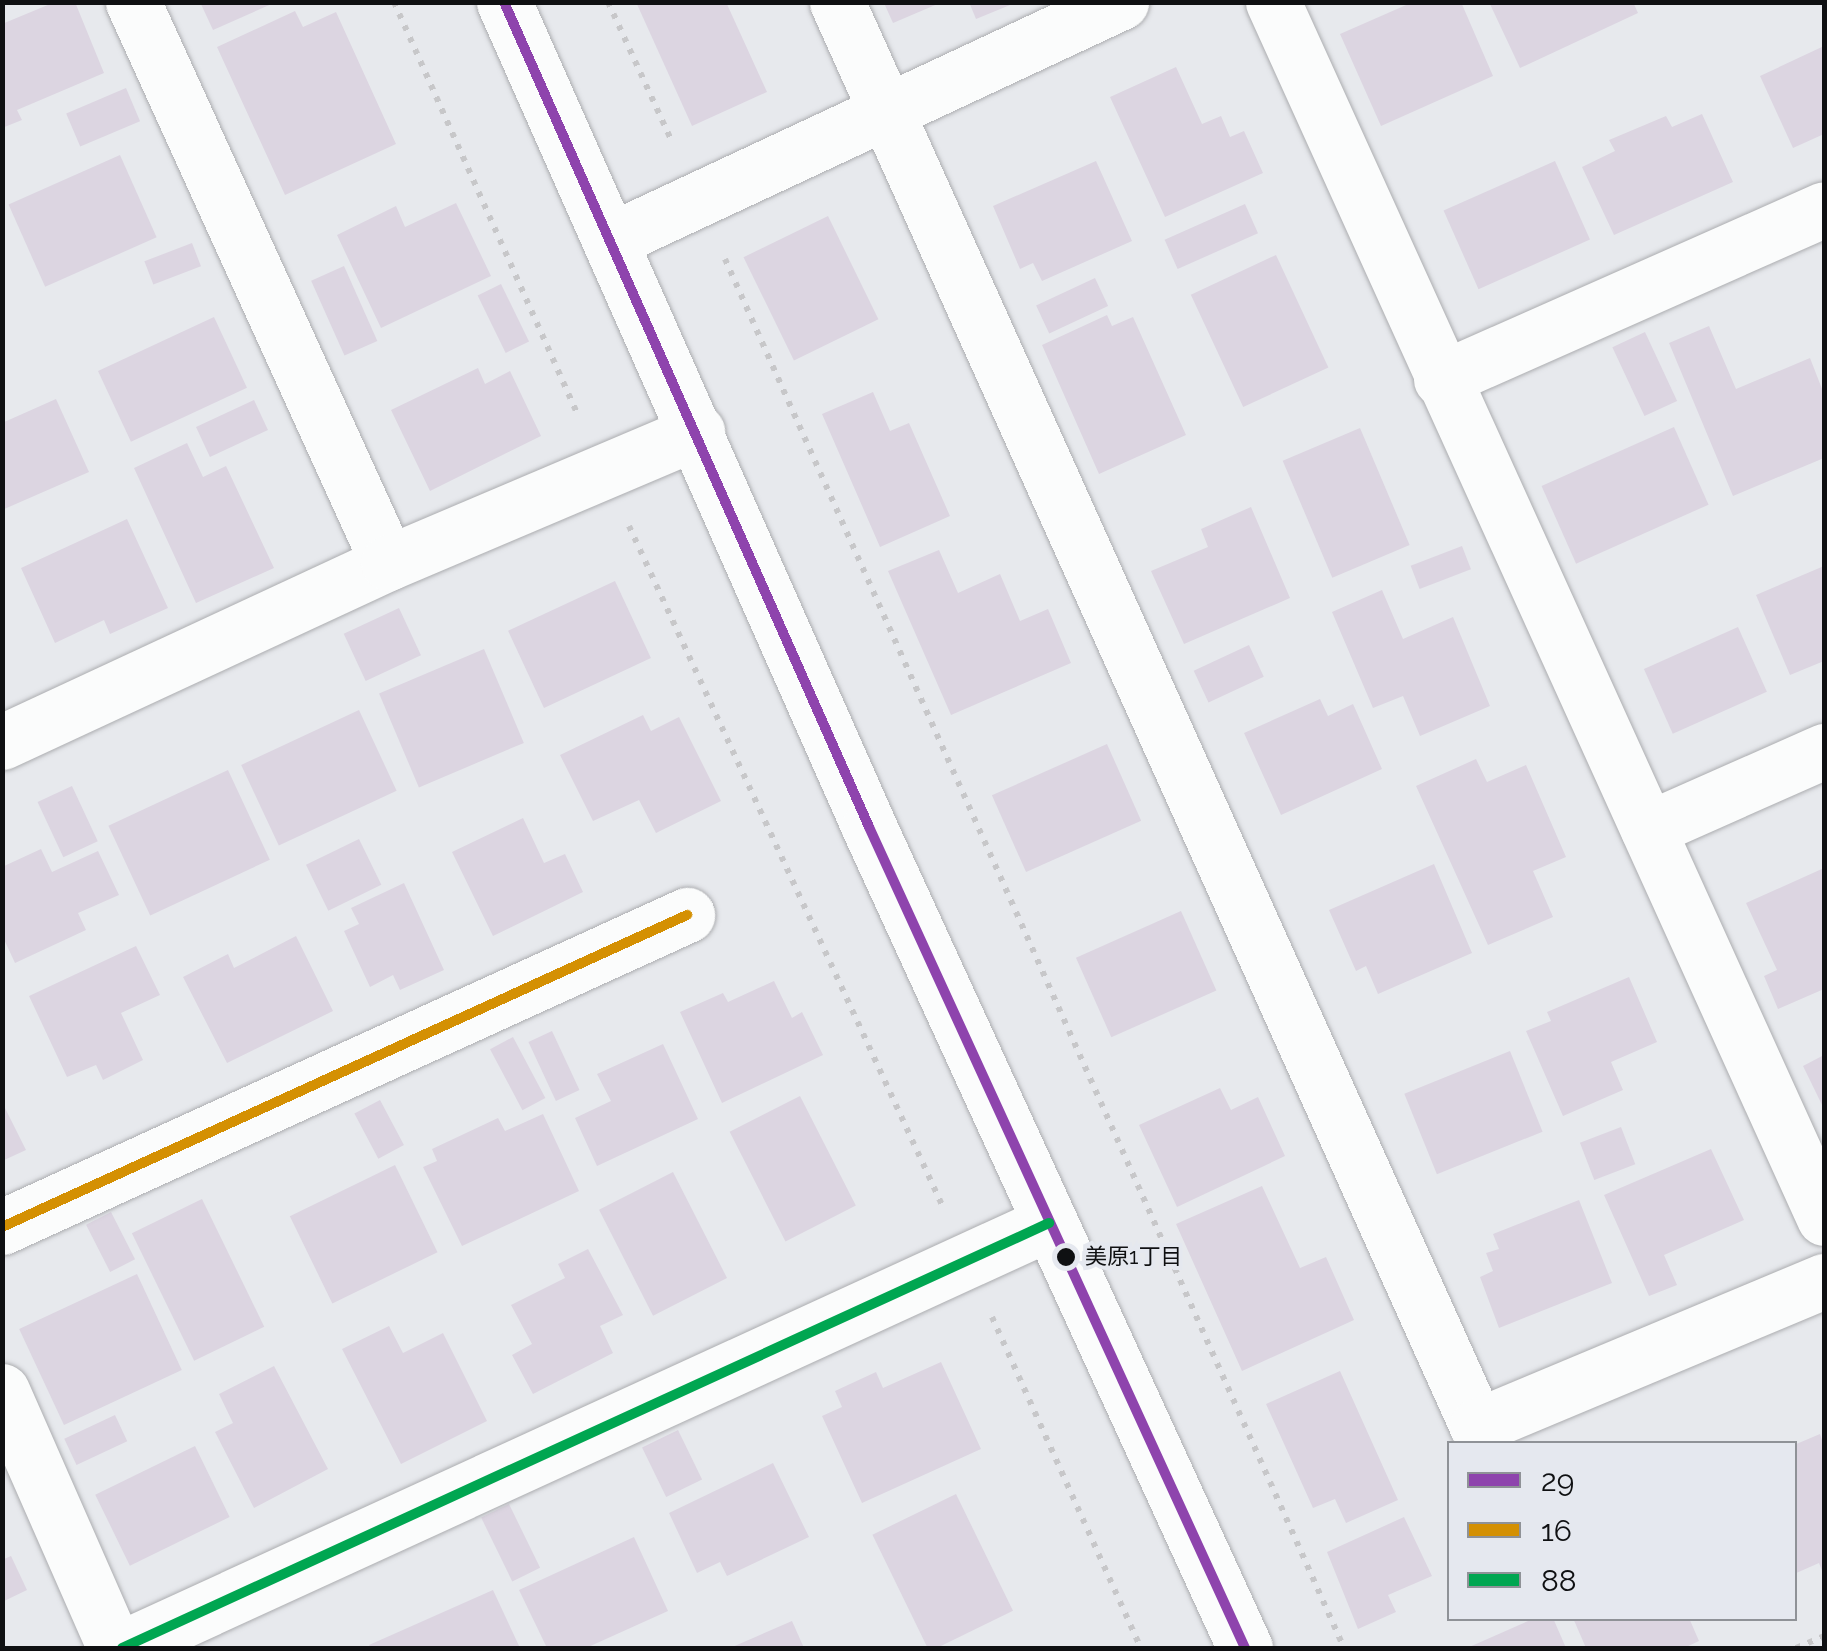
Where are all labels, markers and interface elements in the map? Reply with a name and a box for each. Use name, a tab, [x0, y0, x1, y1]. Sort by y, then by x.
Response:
place label: 美原1丁目	[1085, 1244, 1182, 1270]
marker: 美原1丁目	[1056, 1247, 1076, 1267]
legend	[1447, 1441, 1797, 1621]
text: 29	[1541, 1463, 1574, 1498]
text: 16	[1541, 1513, 1572, 1548]
text: 88	[1541, 1563, 1577, 1598]

